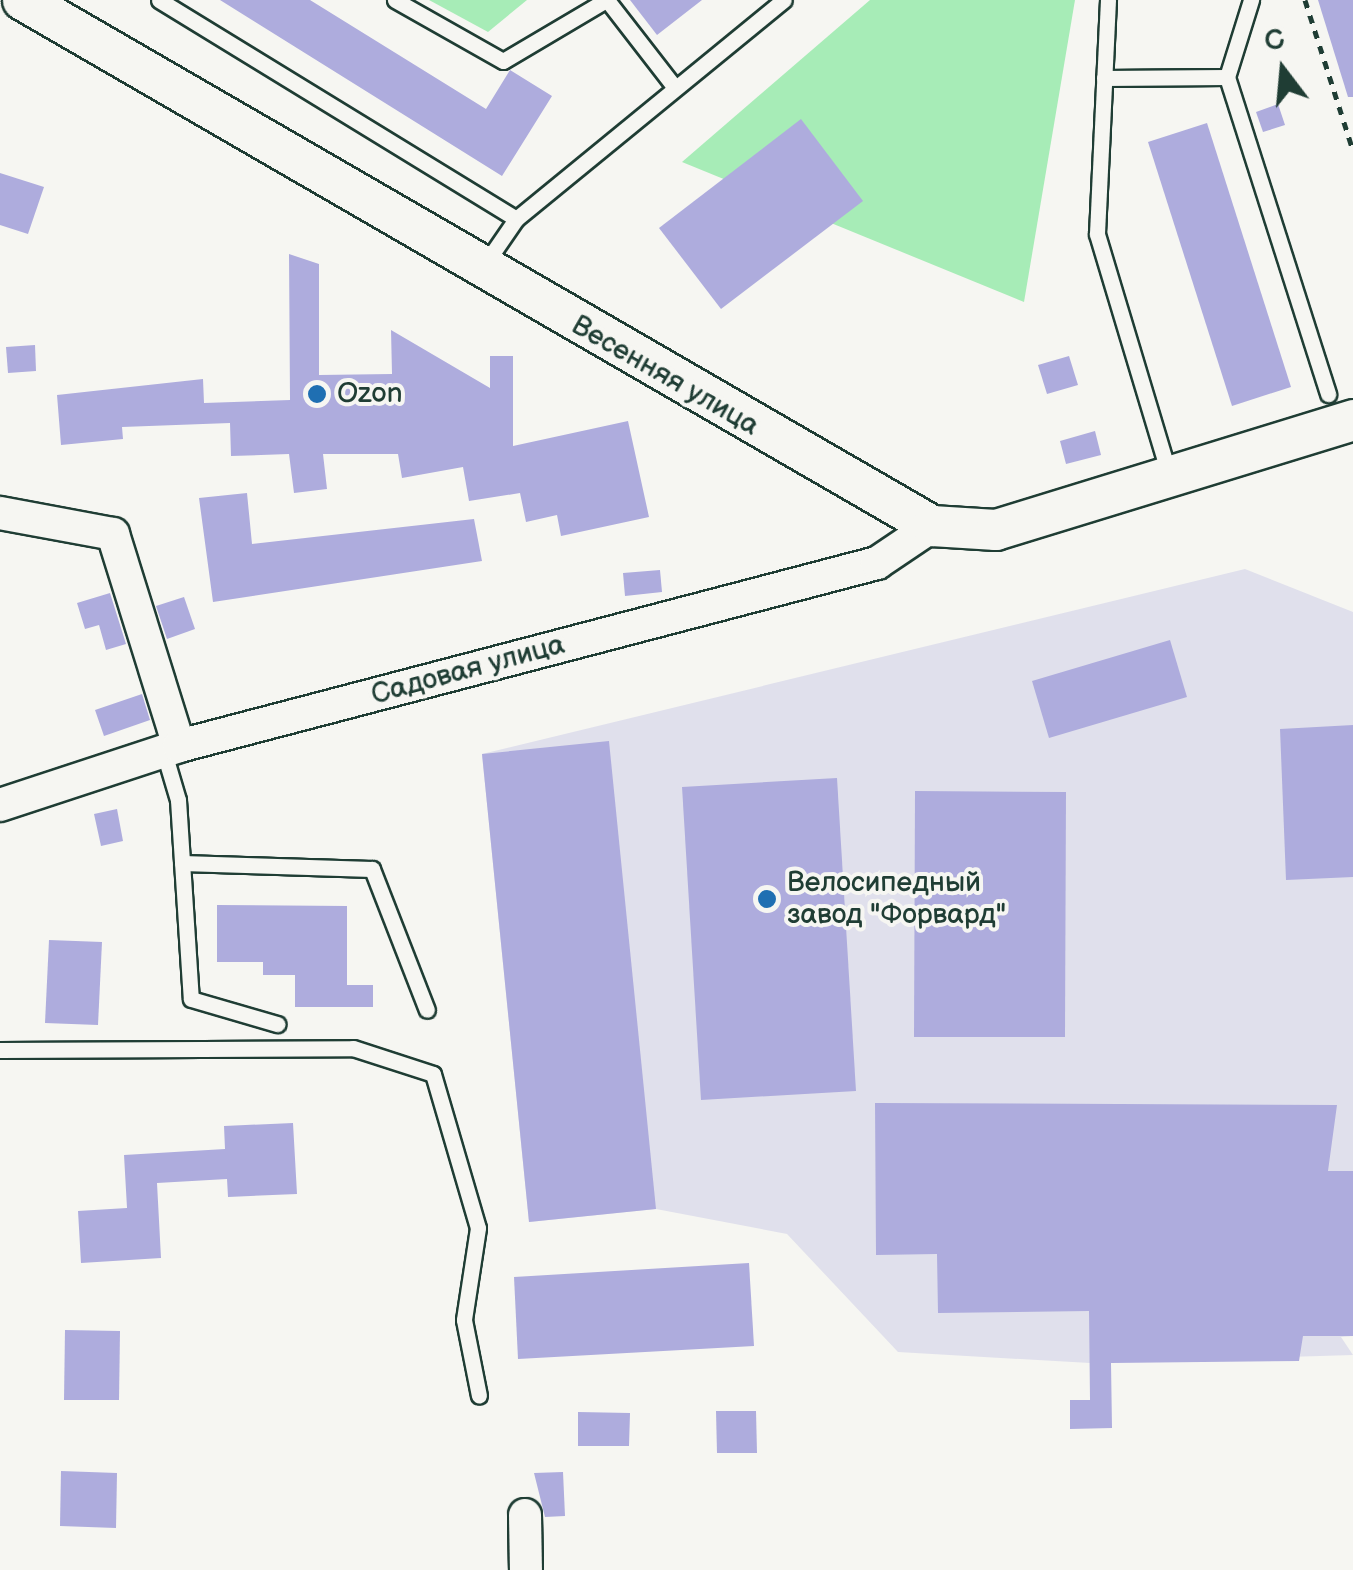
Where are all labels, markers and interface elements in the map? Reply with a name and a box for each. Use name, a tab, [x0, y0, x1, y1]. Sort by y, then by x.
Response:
north arrow	[1233, 20, 1333, 120]
text: С	[1261, 22, 1288, 59]
street label: Весенняя улица	[565, 309, 765, 443]
place label: Ozon	[337, 377, 403, 411]
marker: Ozon	[306, 383, 328, 405]
street label: Садовая улица	[368, 628, 568, 712]
place label: Велосипедный завод "Форвард"	[787, 866, 1006, 932]
marker: Велосипедный завод "Форвард"	[756, 888, 778, 910]

